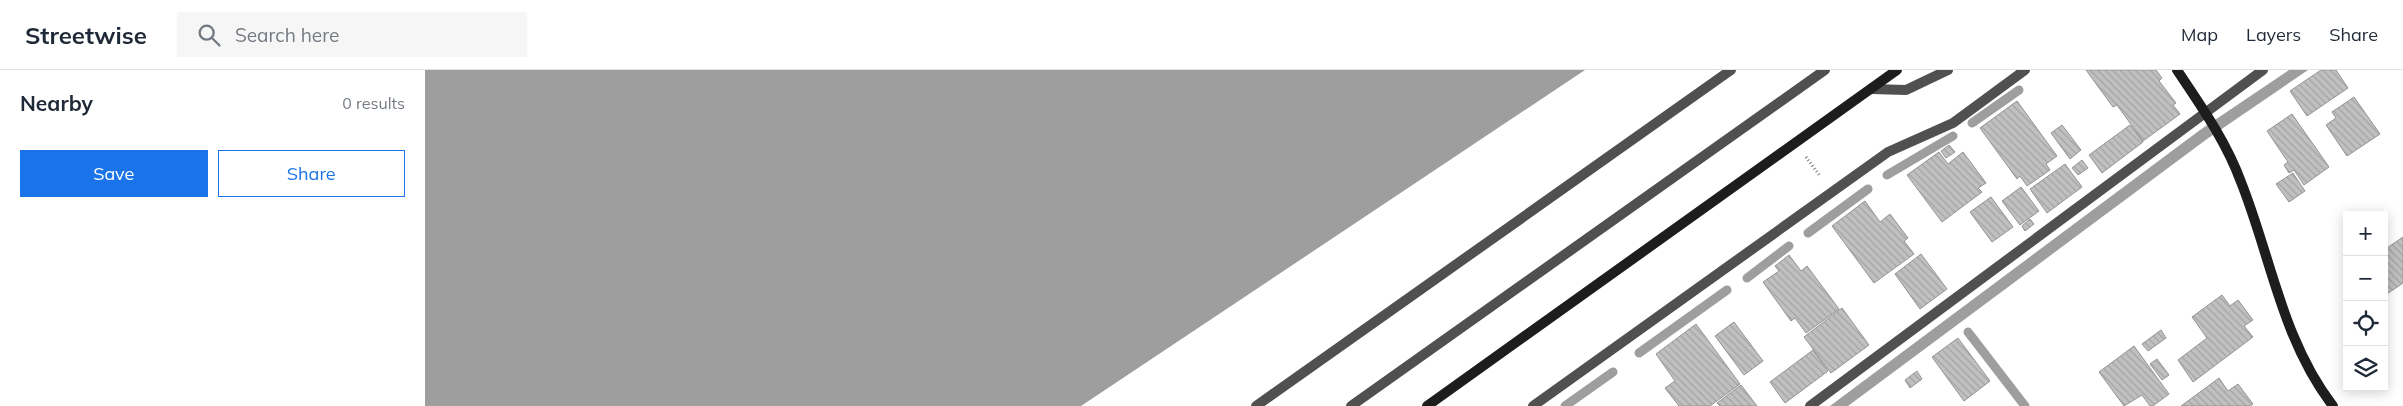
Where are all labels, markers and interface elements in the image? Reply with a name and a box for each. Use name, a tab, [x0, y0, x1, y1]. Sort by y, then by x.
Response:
search box	[177, 12, 527, 57]
text: Streetwise	[25, 20, 147, 50]
icon: search	[195, 21, 223, 49]
text: Search here	[235, 23, 339, 47]
text: Map	[2181, 23, 2218, 46]
text: Layers	[2246, 23, 2301, 46]
text: Share	[2329, 23, 2378, 46]
text: Nearby	[20, 90, 93, 116]
text: 0 results	[342, 93, 405, 113]
button: Save	[20, 150, 208, 197]
button: Share	[218, 150, 405, 197]
map controls	[2343, 211, 2388, 391]
button: +	[2343, 211, 2388, 256]
button: −	[2343, 256, 2388, 301]
button: locate	[2343, 301, 2388, 346]
button: layers	[2343, 346, 2388, 391]

